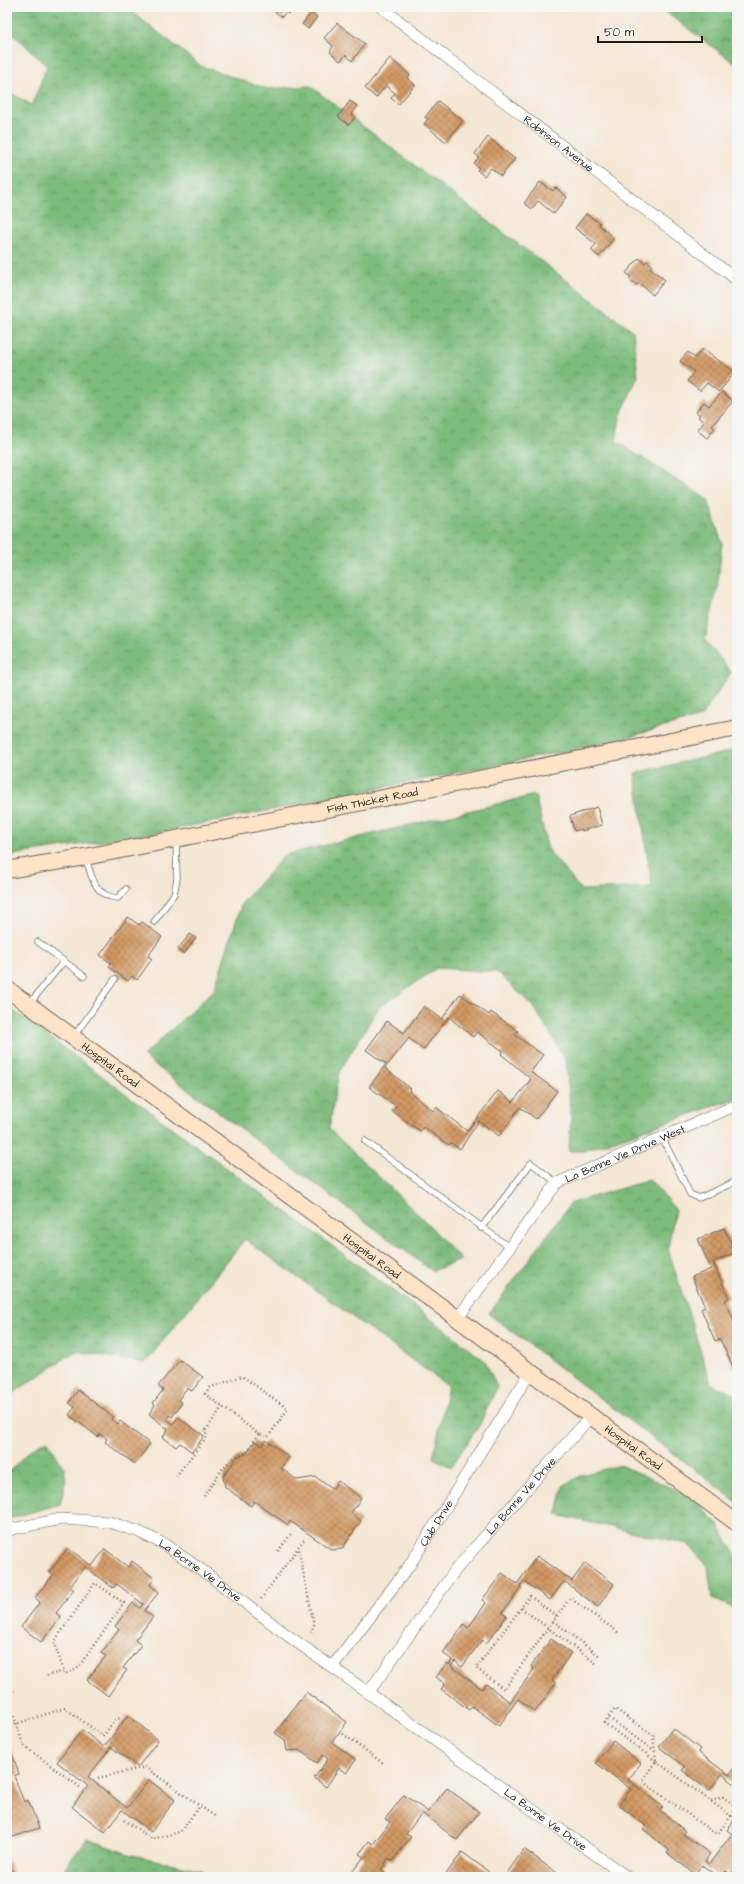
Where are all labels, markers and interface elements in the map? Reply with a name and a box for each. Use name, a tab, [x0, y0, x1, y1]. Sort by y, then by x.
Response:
scale bar	[598, 18, 702, 44]
text: 50 m	[604, 24, 635, 41]
street label: Robinson Avenue	[520, 112, 597, 175]
street label: Fish Thicket Road	[326, 784, 420, 817]
street label: Hospital Road	[78, 1039, 142, 1091]
street label: La Bonne Vie Drive West	[563, 1121, 688, 1187]
street label: Hospital Road	[340, 1230, 404, 1283]
street label: Hospital Road	[601, 1422, 665, 1474]
street label: La Bonne Vie Drive	[483, 1454, 559, 1538]
street label: Club Drive	[416, 1497, 457, 1549]
street label: La Bonne Vie Drive	[156, 1536, 244, 1605]
street label: La Bonne Vie Drive	[501, 1785, 590, 1854]

